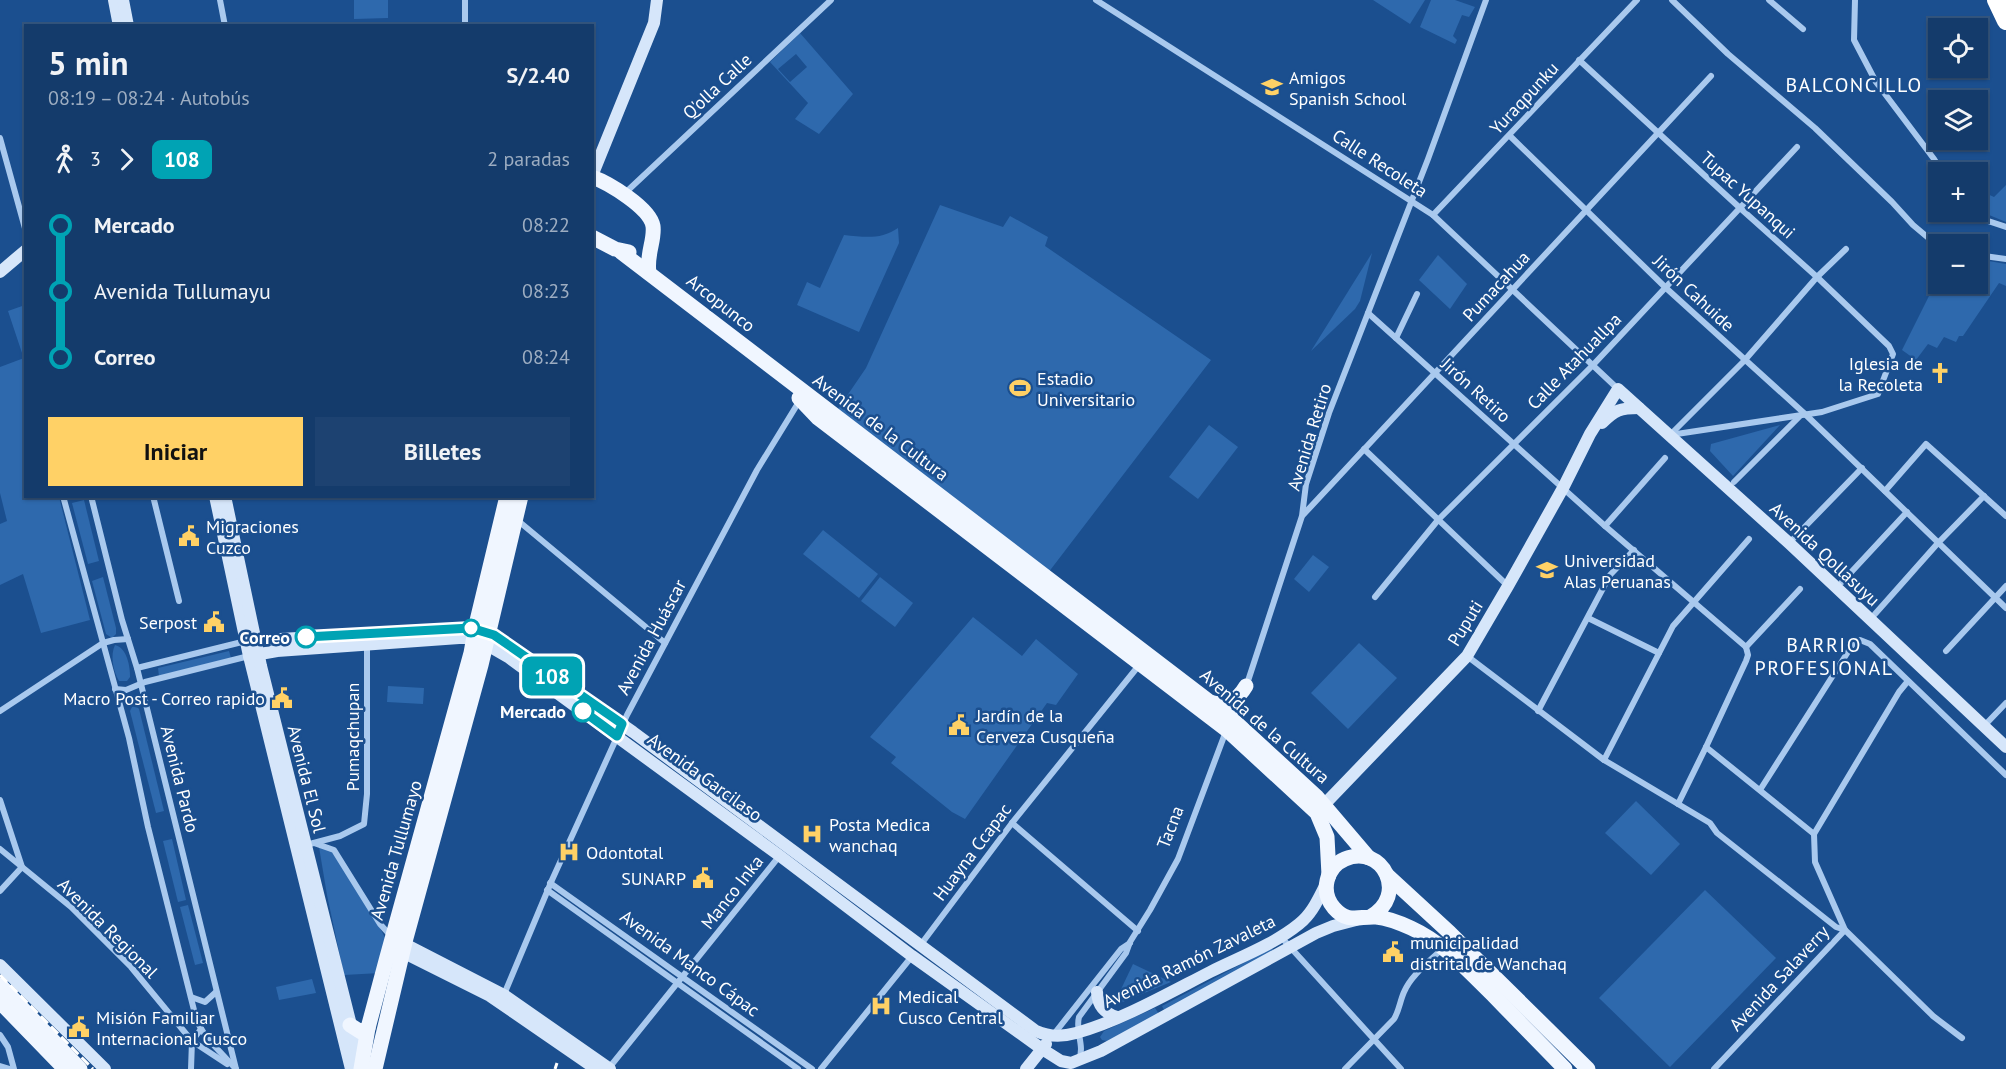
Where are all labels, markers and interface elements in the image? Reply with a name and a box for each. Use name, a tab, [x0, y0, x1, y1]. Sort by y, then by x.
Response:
map controls	[1928, 18, 1988, 294]
button: locate	[1928, 18, 1988, 78]
text: 5 min	[48, 41, 129, 84]
street label: Q'olla Calle	[678, 48, 756, 124]
street label: Yuraqpunku	[1485, 57, 1563, 139]
text: S/2.40	[507, 61, 570, 89]
place label: Amigos Spanish School	[1289, 66, 1407, 110]
district label: BALCONCILLO	[1785, 72, 1923, 98]
school or university icon: Amigos Spanish School	[1260, 75, 1284, 99]
text: 08:19 – 08:24 · Autobús	[48, 85, 250, 111]
button: layers	[1928, 90, 1988, 150]
street label: Calle Recoleta	[1328, 124, 1432, 202]
icon: walk	[48, 143, 81, 176]
icon: forward	[110, 143, 143, 176]
text: 3	[90, 146, 101, 172]
text: 108	[164, 146, 200, 173]
text: 2 paradas	[487, 146, 570, 172]
street label: Tupac Yupanqui	[1696, 146, 1800, 244]
button: +	[1928, 162, 1988, 222]
text: Mercado	[94, 211, 175, 239]
text: 08:22	[522, 212, 570, 238]
button: −	[1928, 234, 1988, 294]
street label: Pumacahua	[1458, 246, 1534, 326]
street label: Jirón Cahuide	[1648, 249, 1739, 336]
street label: Arcopunco	[682, 269, 760, 337]
text: Avenida Tullumayu	[94, 277, 271, 305]
text: 08:23	[522, 278, 570, 304]
street label: Calle Atahuallpa	[1522, 308, 1626, 414]
text: Correo	[94, 343, 156, 371]
text: 08:24	[522, 344, 570, 370]
street label: Jirón Retiro	[1436, 352, 1516, 427]
place label: Iglesia de la Recoleta	[1838, 352, 1923, 396]
church icon: Iglesia de la Recoleta	[1928, 361, 1952, 385]
place label: Estadio Universitario	[1037, 367, 1135, 411]
street label: Avenida de la Cultura	[809, 368, 953, 486]
sports icon: Estadio Universitario	[1008, 376, 1032, 400]
street label: Avenida Retiro	[1282, 380, 1336, 494]
button: Iniciar	[48, 417, 303, 486]
button: Billetes	[315, 417, 570, 486]
street label: Avenida Qollasuyu	[1765, 497, 1885, 611]
place label: Migraciones Cuzco	[206, 515, 299, 559]
public building icon: Migraciones Cuzco	[177, 524, 201, 548]
place label: Universidad Alas Peruanas	[1564, 549, 1671, 593]
school or university icon: Universidad Alas Peruanas	[1535, 558, 1559, 582]
street label: Avenida Huáscar	[611, 575, 691, 699]
street label: Puputi	[1442, 596, 1488, 650]
public building icon: Serpost	[202, 610, 226, 634]
place label: Serpost	[139, 611, 197, 634]
unlabelled marker	[462, 619, 480, 637]
place label: Correo	[240, 626, 290, 649]
marker: Correo	[295, 626, 317, 648]
district label: BARRIO PROFESIONAL	[1754, 632, 1894, 681]
line badge: 108	[518, 656, 586, 696]
text: 108	[534, 663, 570, 690]
street label: Avenida de la Cultura	[1196, 664, 1334, 788]
street label: Pumaqchupan	[341, 683, 364, 791]
public building icon: Macro Post - Correo rapido	[270, 686, 294, 710]
place label: Macro Post - Correo rapido	[63, 687, 265, 710]
place label: Mercado	[500, 700, 566, 723]
marker: Mercado	[572, 700, 594, 722]
place label: Jardín de la Cerveza Cusqueña	[975, 704, 1115, 748]
public building icon: Jardín de la Cerveza Cusqueña	[947, 713, 971, 737]
street label: Avenida Pardo	[156, 723, 204, 835]
street label: Avenida El Sol	[283, 723, 332, 836]
street label: Avenida Garcilaso	[643, 728, 767, 826]
street label: Avenida Tullumayo	[365, 777, 427, 923]
street label: Huayna Ccapac	[928, 799, 1016, 905]
street label: Tacna	[1151, 802, 1189, 852]
place label: Posta Medica wanchaq	[829, 813, 930, 857]
hospital icon: Posta Medica wanchaq	[800, 822, 824, 846]
hospital icon: Odontotal	[557, 840, 581, 864]
place label: Odontotal	[586, 841, 664, 864]
street label: Manco Inka	[696, 850, 768, 934]
public building icon: SUNARP	[691, 866, 715, 890]
place label: SUNARP	[621, 867, 686, 890]
street label: Avenida Regional	[53, 873, 164, 984]
street label: Avenida Manco Cápac	[616, 905, 764, 1021]
street label: Avenida Ramón Zavaleta	[1099, 909, 1279, 1013]
street label: Avenida Salaverry	[1724, 920, 1834, 1036]
place label: municipalidad distrital de Wanchaq	[1410, 931, 1567, 975]
public building icon: municipalidad distrital de Wanchaq	[1381, 940, 1405, 964]
place label: Medical Cusco Central	[898, 985, 1003, 1029]
hospital icon: Medical Cusco Central	[869, 994, 893, 1018]
place label: Misión Familiar Internacional Cusco	[96, 1006, 247, 1050]
public building icon: Misión Familiar Internacional Cusco	[67, 1015, 91, 1039]

